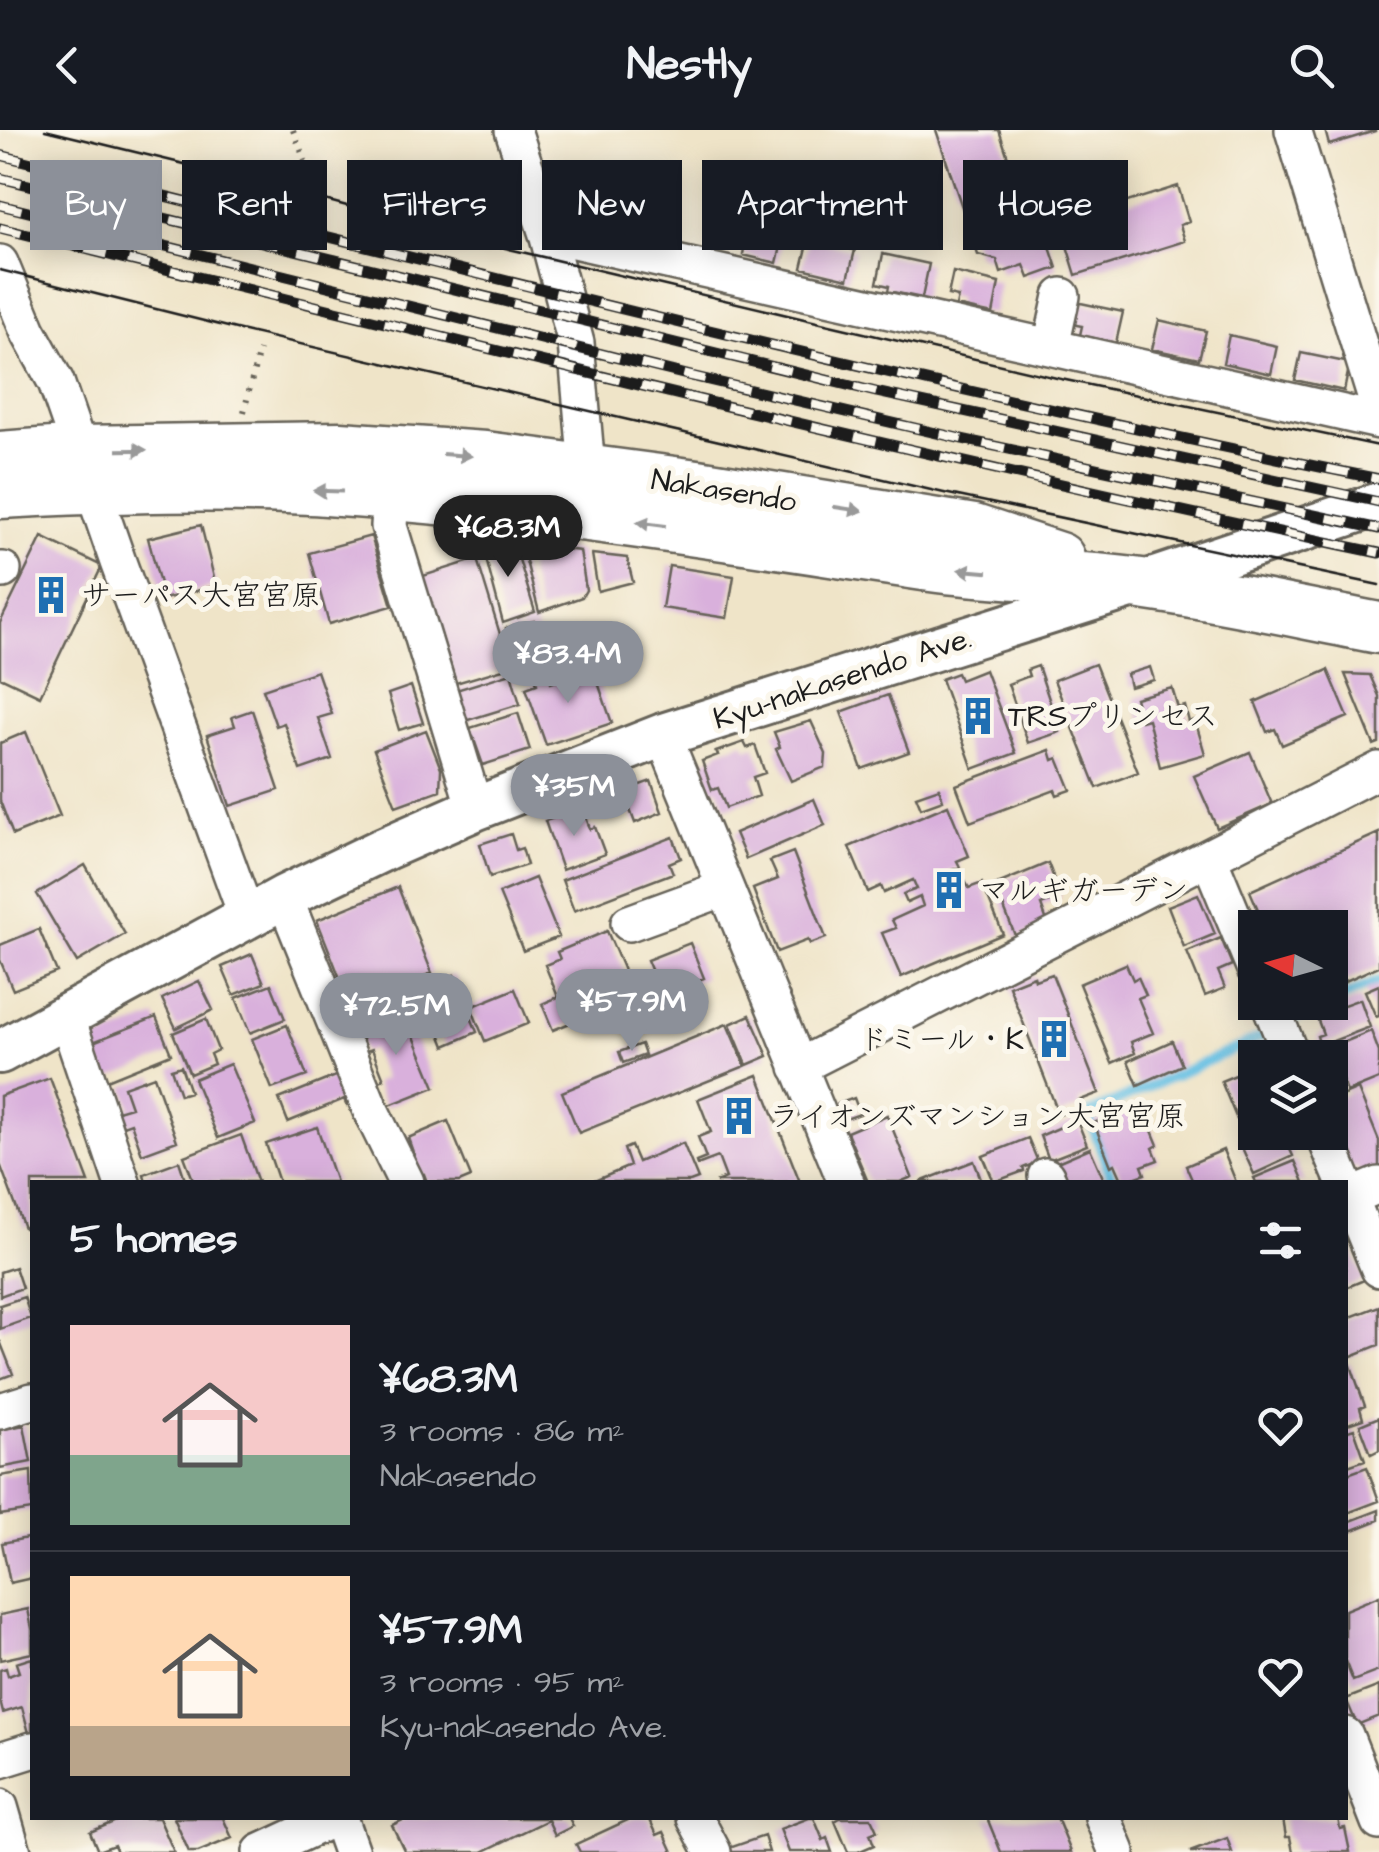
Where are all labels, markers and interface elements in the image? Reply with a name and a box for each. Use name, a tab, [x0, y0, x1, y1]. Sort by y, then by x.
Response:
text: Nestly	[627, 34, 752, 96]
icon: back	[40, 38, 95, 93]
icon: search	[1284, 38, 1339, 93]
chip: Buy	[30, 160, 162, 250]
chip: Rent	[182, 160, 327, 250]
chip: Filters	[347, 160, 522, 250]
chip: New	[542, 160, 682, 250]
chip: Apartment	[702, 160, 943, 250]
chip: House	[963, 160, 1128, 250]
one-way arrow	[117, 442, 149, 458]
one-way arrow	[442, 448, 473, 464]
street label: Nakasendo	[648, 459, 800, 523]
one-way arrow	[312, 483, 344, 499]
pin: ¥68.3M	[427, 495, 589, 580]
one-way arrow	[833, 502, 864, 518]
text: ¥68.3M	[455, 505, 561, 550]
one-way arrow	[635, 516, 667, 532]
one-way arrow	[957, 562, 988, 578]
building icon: サーパス大宮宮原	[30, 574, 72, 616]
place label: サーパス大宮宮原	[81, 575, 321, 617]
street label: Kyu-nakasendo Ave.	[708, 617, 977, 741]
pin: ¥83.4M	[487, 621, 649, 706]
text: ¥83.4M	[515, 631, 621, 676]
building icon: TRSプリンセス	[957, 695, 999, 737]
place label: TRSプリンセス	[1008, 696, 1218, 738]
pin: ¥35M	[515, 754, 633, 839]
text: ¥35M	[533, 764, 615, 809]
building icon: マルギガーデン	[928, 869, 970, 911]
place label: マルギガーデン	[979, 870, 1188, 912]
north arrow	[1238, 910, 1348, 1020]
map controls	[1238, 910, 1348, 1150]
pin: ¥57.9M	[551, 969, 713, 1054]
pin: ¥72.5M	[315, 973, 477, 1058]
text: ¥57.9M	[578, 979, 686, 1024]
text: ¥72.5M	[342, 983, 450, 1028]
building icon: ドミール・K	[1033, 1018, 1075, 1060]
place label: ドミール・K	[858, 1019, 1024, 1061]
button: layers	[1238, 1040, 1348, 1150]
building icon: ライオンズマンション大宮宮原	[718, 1095, 760, 1137]
place label: ライオンズマンション大宮宮原	[769, 1096, 1185, 1138]
text: 5 homes	[70, 1211, 237, 1269]
icon: filters	[1253, 1213, 1308, 1268]
text: ¥68.3M	[380, 1351, 518, 1409]
icon: home	[150, 1365, 270, 1485]
icon: heart	[1253, 1398, 1308, 1453]
text: 3 rooms · 86 m²	[380, 1409, 624, 1454]
text: Nakasendo	[380, 1454, 536, 1499]
text: ¥57.9M	[380, 1602, 523, 1660]
icon: home	[150, 1616, 270, 1736]
icon: heart	[1253, 1649, 1308, 1704]
text: 3 rooms · 95 m²	[380, 1660, 624, 1705]
text: Kyu-nakasendo Ave.	[380, 1705, 667, 1750]

